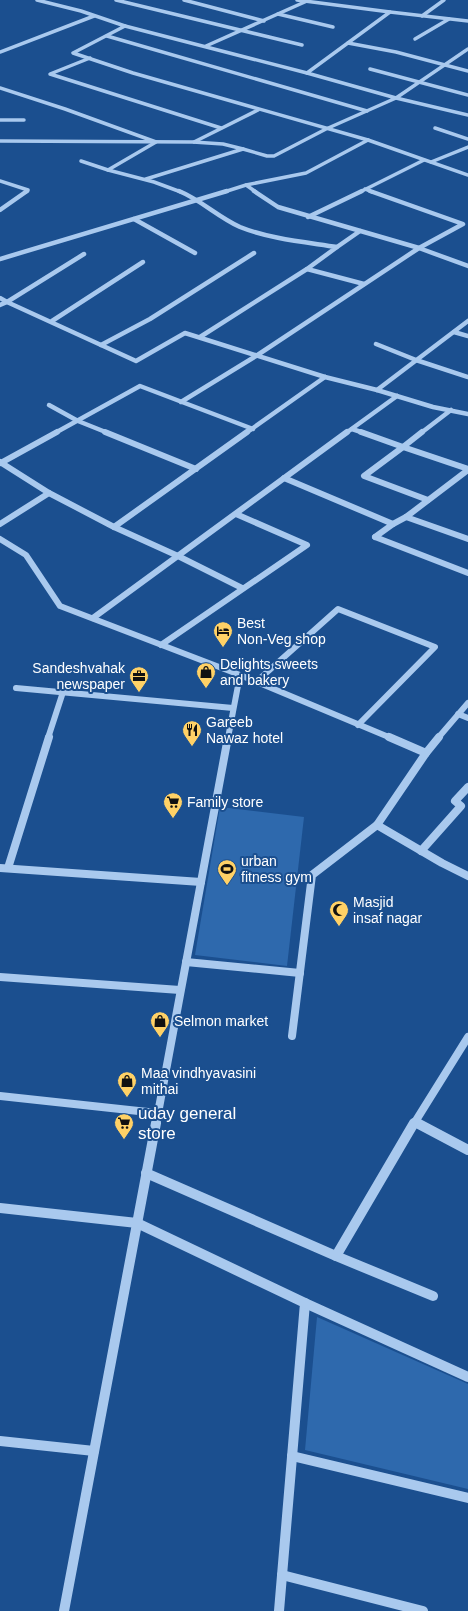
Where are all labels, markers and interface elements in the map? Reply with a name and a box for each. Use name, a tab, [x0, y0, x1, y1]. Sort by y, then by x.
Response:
place label: Best Non-Veg shop	[237, 615, 326, 647]
hotel icon: Best Non-Veg shop	[212, 620, 234, 648]
place label: Delights sweets and bakery	[220, 656, 318, 688]
place label: Sandeshvahak newspaper	[32, 660, 126, 692]
shop icon: Delights sweets and bakery	[195, 661, 217, 689]
office icon: Sandeshvahak newspaper	[128, 665, 150, 693]
place label: Gareeb Nawaz hotel	[206, 714, 283, 746]
restaurant icon: Gareeb Nawaz hotel	[181, 719, 203, 747]
supermarket icon: Family store	[162, 791, 184, 819]
place label: Family store	[187, 794, 263, 810]
place label: urban fitness gym	[241, 853, 312, 885]
sports icon: urban fitness gym	[216, 858, 238, 886]
place label: Masjid insaf nagar	[353, 894, 423, 926]
mosque icon: Masjid insaf nagar	[328, 899, 350, 927]
shop icon: Selmon market	[149, 1010, 171, 1038]
place label: Selmon market	[174, 1013, 268, 1029]
place label: Maa vindhyavasini mithai	[141, 1065, 256, 1097]
shop icon: Maa vindhyavasini mithai	[116, 1070, 138, 1098]
place label: uday general store	[138, 1104, 236, 1143]
supermarket icon: uday general store	[113, 1112, 135, 1140]

